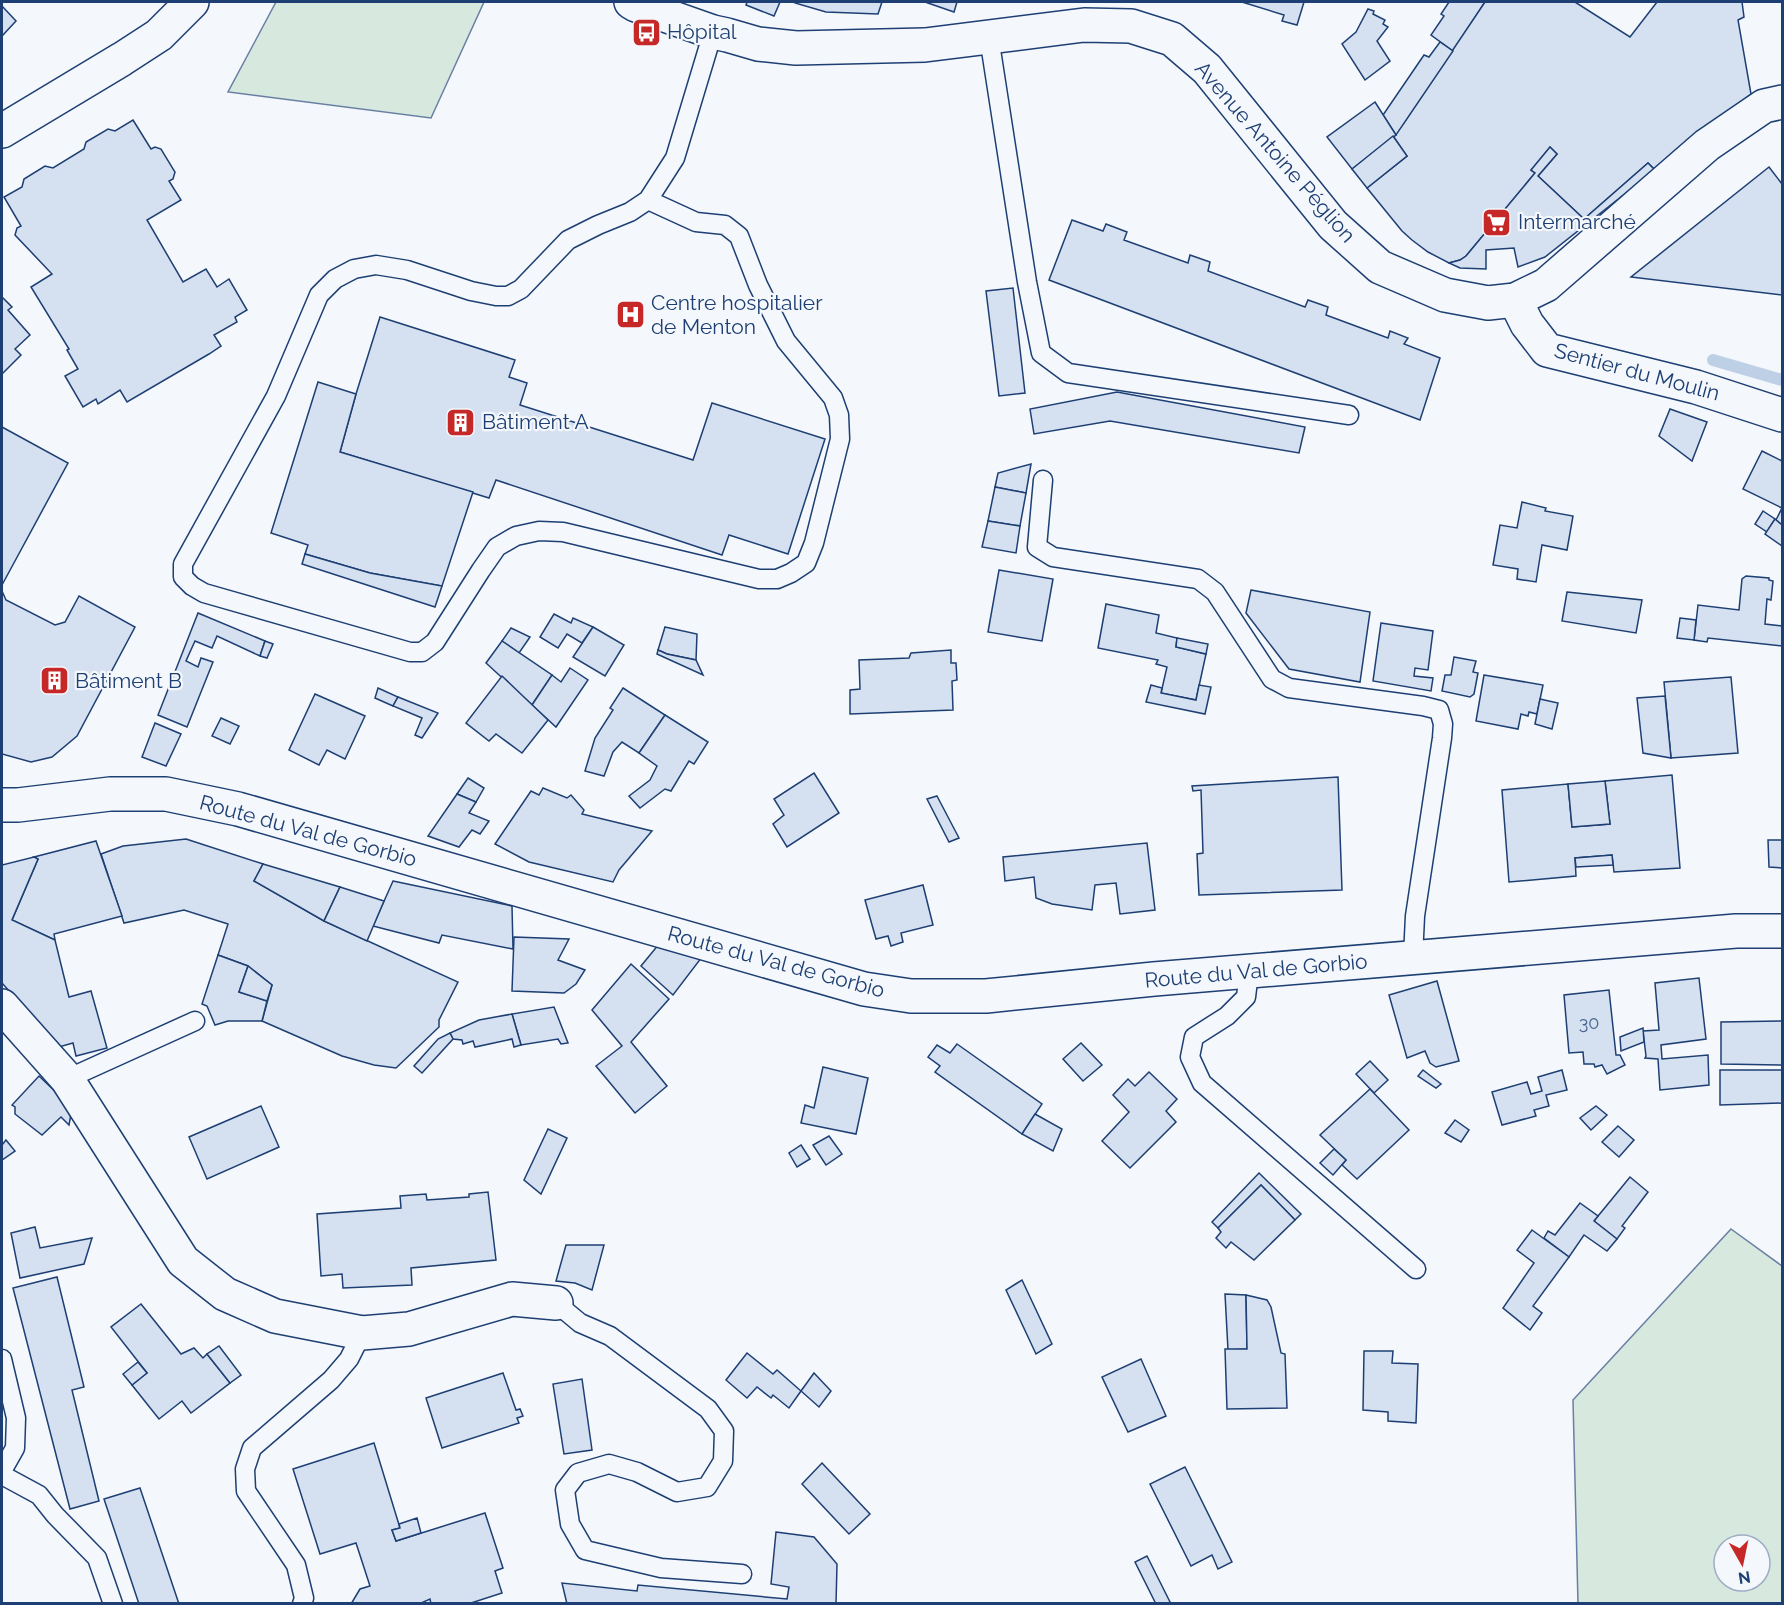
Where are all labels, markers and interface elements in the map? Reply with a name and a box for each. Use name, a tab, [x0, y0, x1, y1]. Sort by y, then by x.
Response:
bus stop icon: Hôpital	[630, 16, 662, 48]
place label: Hôpital	[667, 19, 737, 44]
street label: Avenue Antoine Péglion	[1190, 56, 1361, 247]
supermarket icon: Intermarché	[1481, 206, 1513, 238]
place label: Intermarché	[1518, 209, 1636, 234]
place label: Centre hospitalier de Menton	[651, 290, 823, 339]
hospital icon: Centre hospitalier de Menton	[614, 299, 646, 331]
street label: Sentier du Moulin	[1552, 337, 1722, 406]
building icon: Bâtiment A	[445, 406, 477, 438]
place label: Bâtiment A	[482, 409, 589, 434]
building icon: Bâtiment B	[38, 665, 70, 697]
place label: Bâtiment B	[75, 668, 182, 693]
street label: Route du Val de Gorbio	[197, 789, 419, 872]
street label: Route du Val de Gorbio	[665, 920, 887, 1003]
street label: Route du Val de Gorbio	[1143, 948, 1369, 993]
house number: 30	[1579, 1012, 1599, 1033]
north arrow	[1712, 1533, 1772, 1593]
text: N	[1737, 1567, 1752, 1588]

